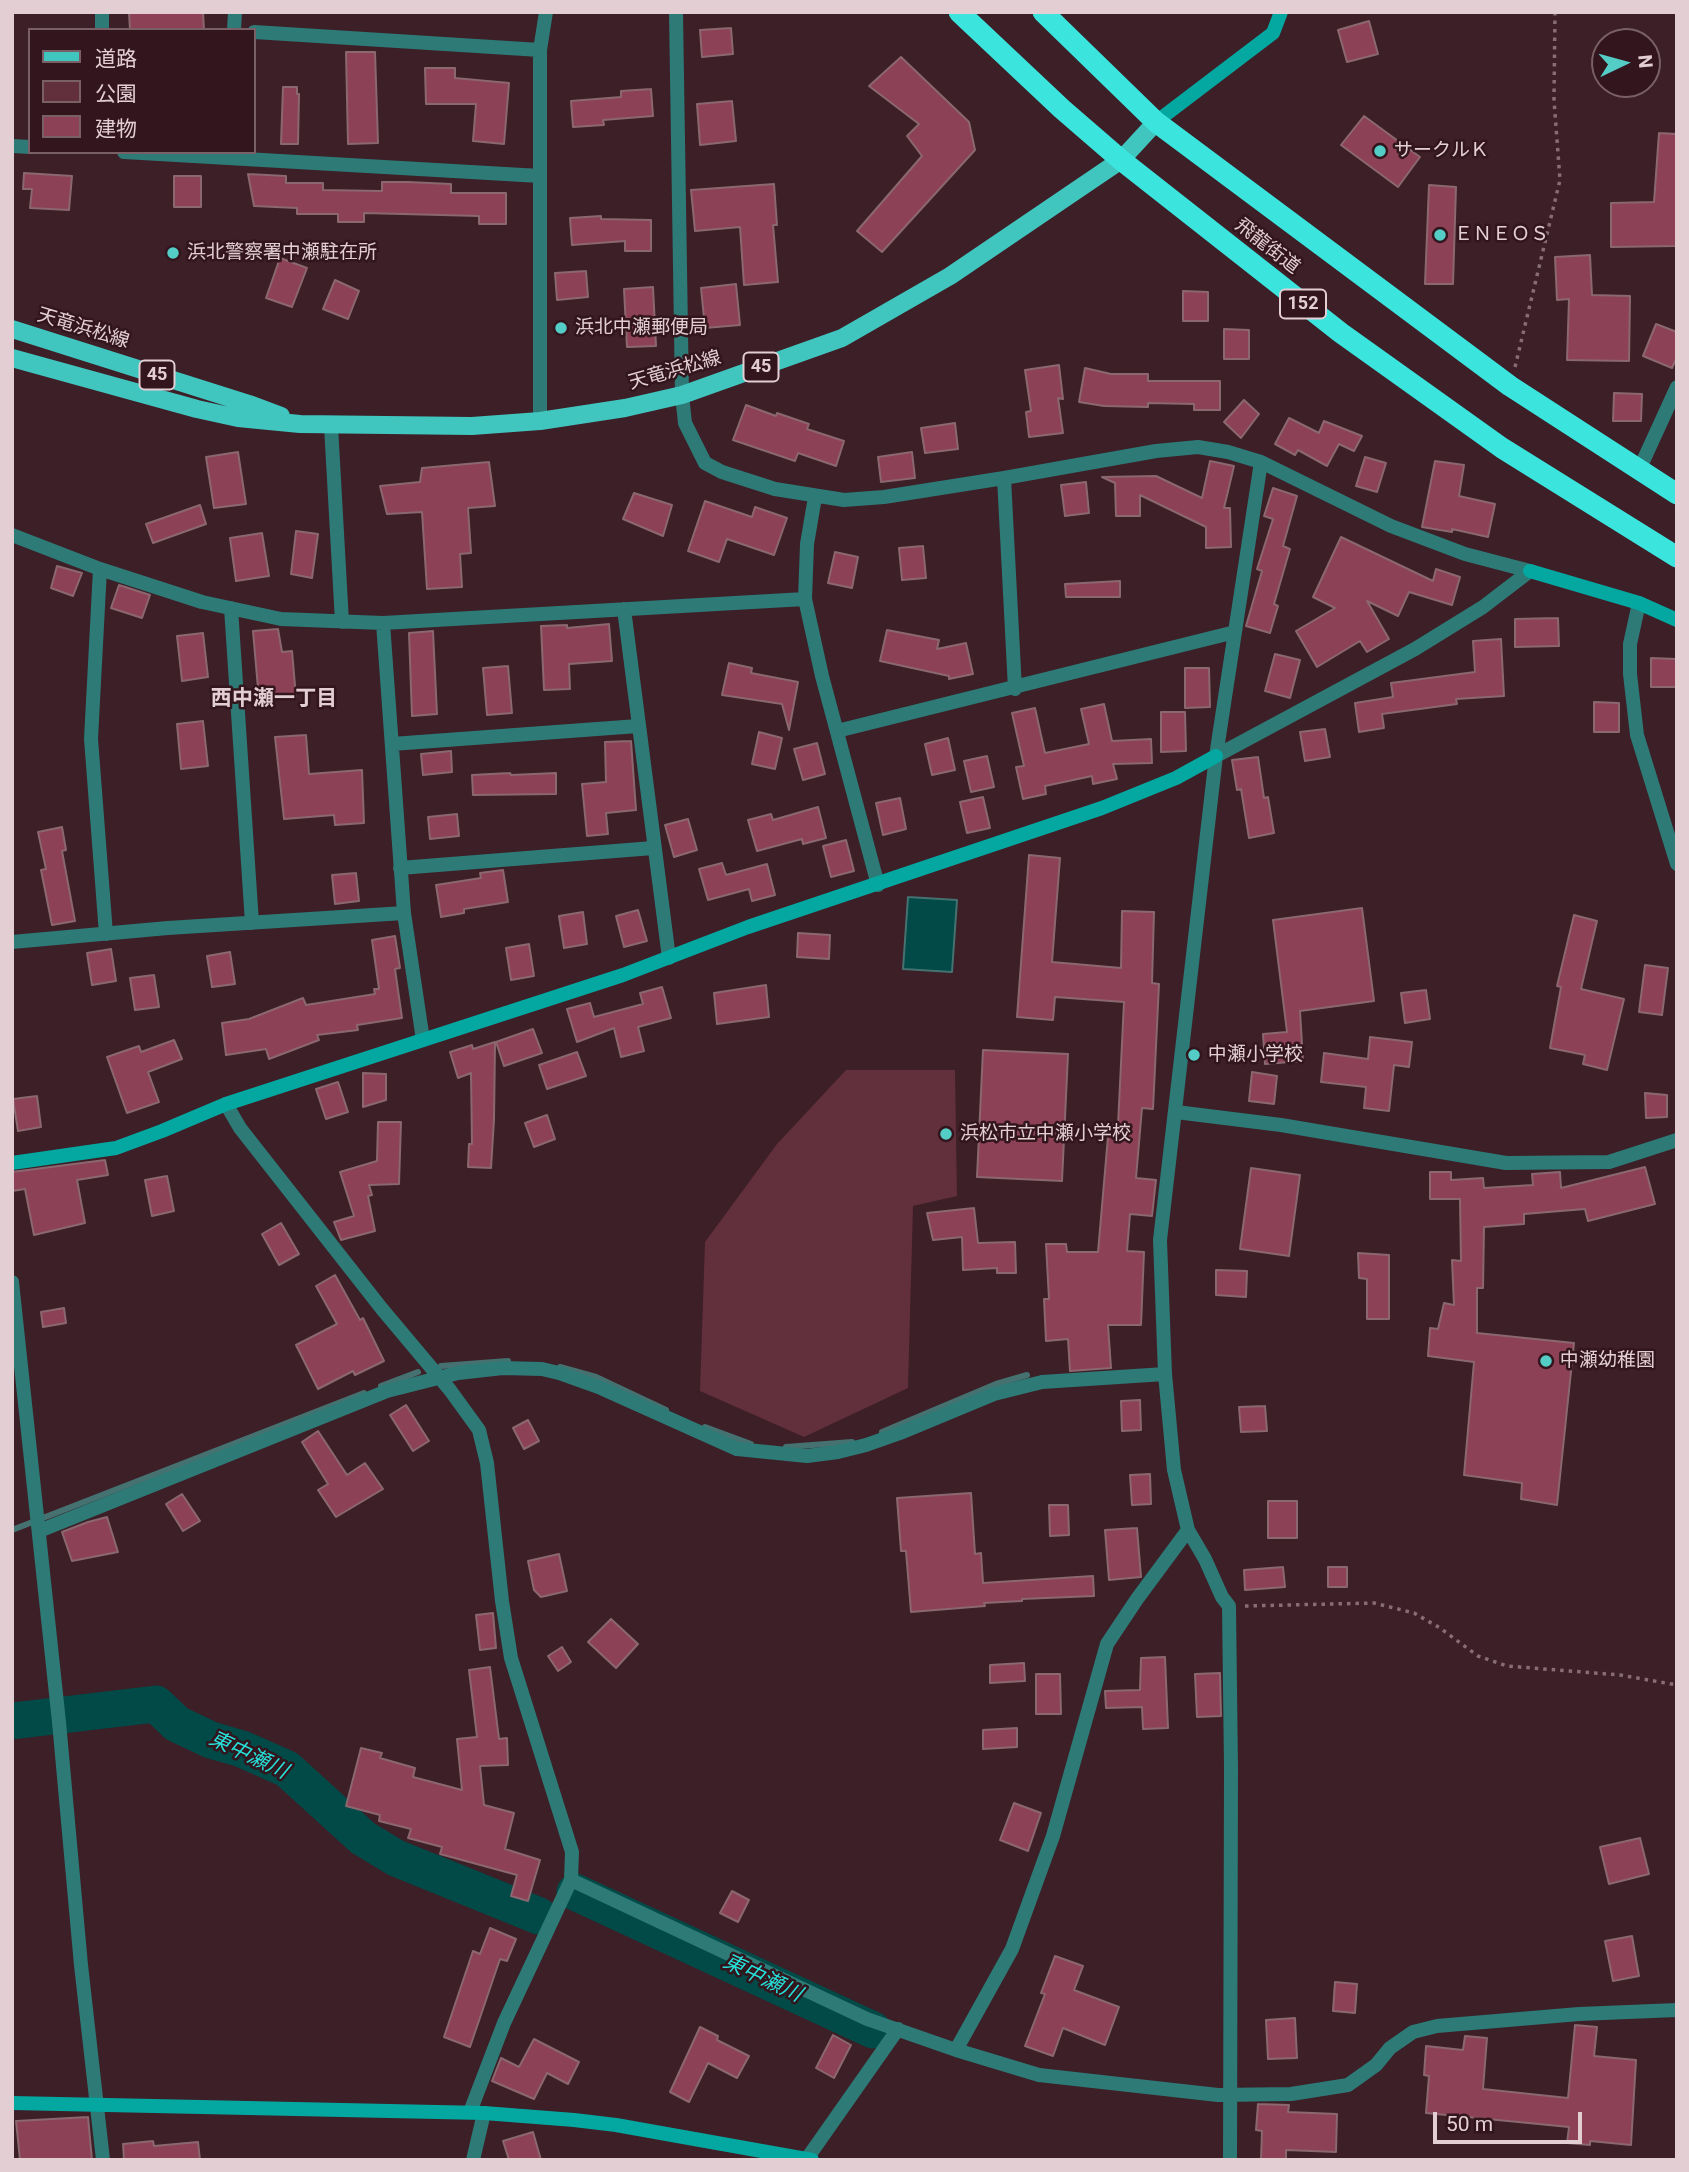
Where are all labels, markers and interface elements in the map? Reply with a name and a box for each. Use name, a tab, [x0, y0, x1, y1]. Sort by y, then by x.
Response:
legend	[28, 28, 256, 154]
north arrow	[1591, 28, 1661, 98]
text: 道路	[95, 47, 137, 71]
text: N	[1633, 54, 1657, 69]
text: 公園	[95, 82, 137, 106]
text: 建物	[95, 117, 137, 141]
place label: サークルＫ	[1394, 140, 1489, 162]
marker: サークルＫ	[1372, 143, 1388, 159]
street label: 飛龍街道	[1230, 215, 1304, 279]
place label: ＥＮＥＯＳ	[1454, 224, 1549, 246]
marker: ＥＮＥＯＳ	[1432, 227, 1448, 243]
place label: 浜北警察署中瀬駐在所	[187, 242, 377, 264]
marker: 浜北警察署中瀬駐在所	[165, 245, 181, 261]
road number: 152	[1280, 290, 1326, 318]
street label: 天竜浜松線	[34, 304, 132, 354]
place label: 浜北中瀬郵便局	[575, 317, 708, 339]
marker: 浜北中瀬郵便局	[553, 320, 569, 336]
street label: 天竜浜松線	[626, 347, 724, 395]
road number: 45	[744, 352, 778, 382]
road number: 45	[140, 360, 174, 390]
district label: 西中瀬一丁目	[211, 687, 337, 713]
place label: 中瀬小学校	[1208, 1044, 1303, 1066]
marker: 中瀬小学校	[1186, 1047, 1202, 1063]
place label: 浜松市立中瀬小学校	[960, 1123, 1131, 1145]
marker: 浜松市立中瀬小学校	[938, 1126, 954, 1142]
place label: 中瀬幼稚園	[1560, 1350, 1655, 1372]
marker: 中瀬幼稚園	[1538, 1353, 1554, 1369]
water label: 東中瀬川	[205, 1727, 291, 1785]
water label: 東中瀬川	[719, 1950, 805, 2008]
scale bar	[1437, 2098, 1586, 2142]
text: 50 m	[1446, 2112, 1493, 2136]

